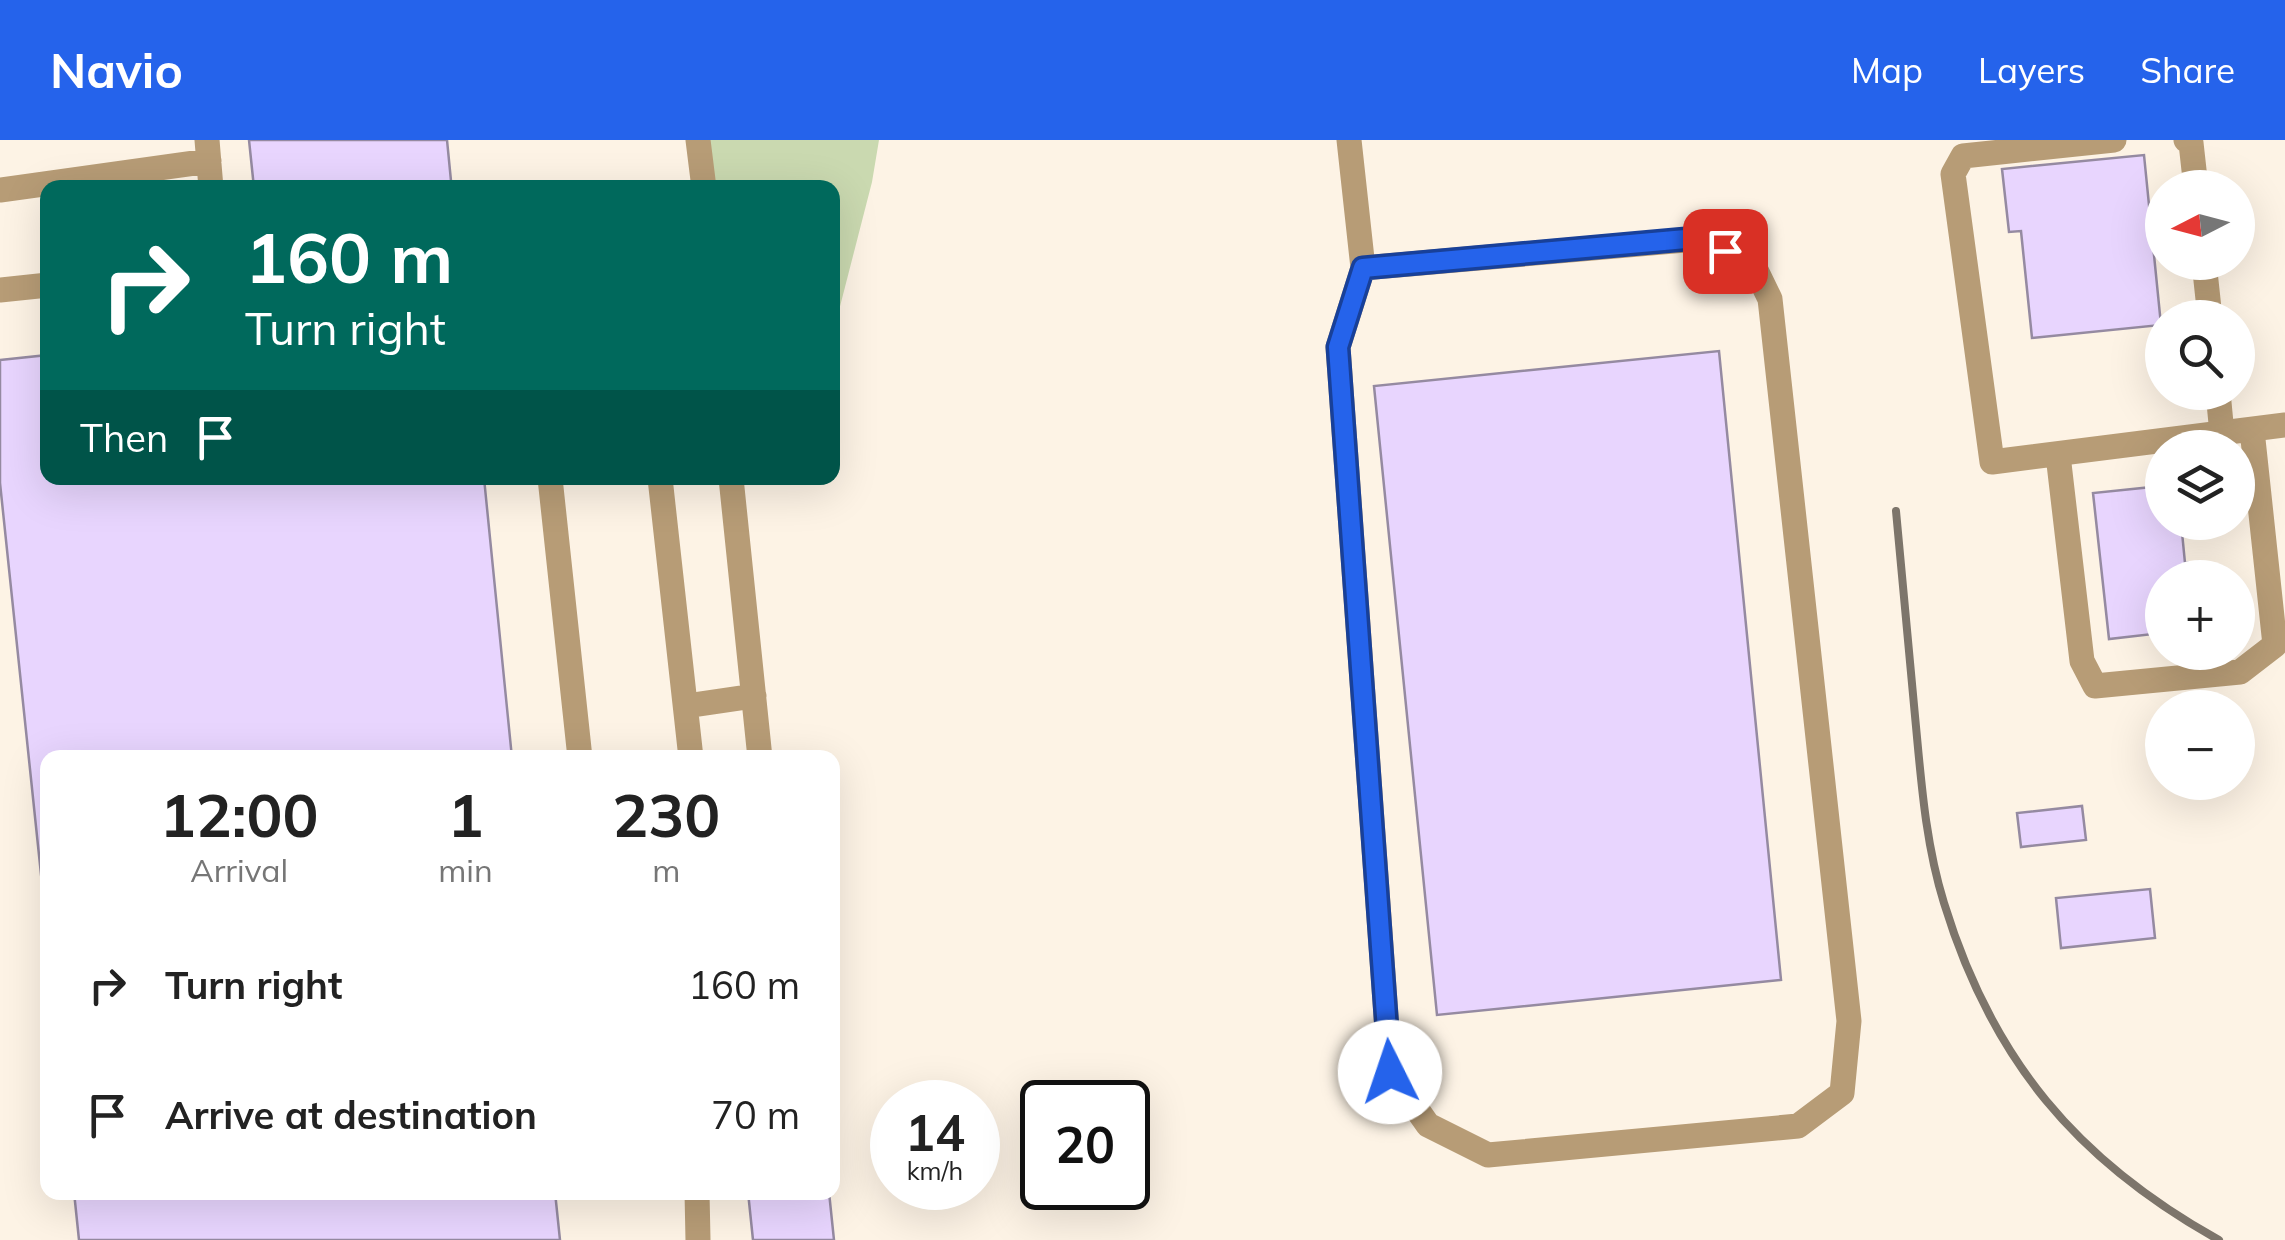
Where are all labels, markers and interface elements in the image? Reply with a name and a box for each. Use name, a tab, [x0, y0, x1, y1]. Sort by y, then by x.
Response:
text: Navio	[50, 40, 183, 100]
text: Map	[1851, 48, 1923, 92]
text: Layers	[1978, 48, 2085, 92]
text: Share	[2140, 48, 2235, 92]
north arrow	[2145, 170, 2255, 280]
map controls	[2145, 170, 2255, 800]
pin	[1683, 209, 1768, 294]
text: 160 m	[245, 213, 453, 301]
icon: right	[80, 220, 210, 350]
icon: arrive	[1698, 224, 1753, 279]
text: Turn right	[245, 300, 446, 356]
button: search	[2145, 300, 2255, 410]
icon: arrive	[188, 410, 243, 465]
text: Then	[80, 414, 168, 462]
button: layers	[2145, 430, 2255, 540]
button: +	[2145, 560, 2255, 670]
button: −	[2145, 690, 2255, 800]
text: 12:00	[160, 777, 319, 852]
text: 1	[447, 777, 483, 852]
text: 230	[612, 777, 720, 852]
text: Arrival	[190, 850, 288, 890]
text: min	[438, 850, 493, 890]
text: m	[652, 850, 680, 890]
icon: right	[80, 958, 135, 1013]
text: Turn right	[165, 961, 342, 1009]
text: 160 m	[688, 961, 800, 1009]
position arrow	[1338, 1020, 1442, 1124]
speed limit sign: 20	[1020, 1080, 1150, 1210]
icon: arrive	[80, 1088, 135, 1143]
text: Arrive at destination	[165, 1091, 537, 1139]
text: 70 m	[711, 1091, 800, 1139]
text: 14	[905, 1101, 965, 1164]
text: km/h	[907, 1155, 963, 1186]

